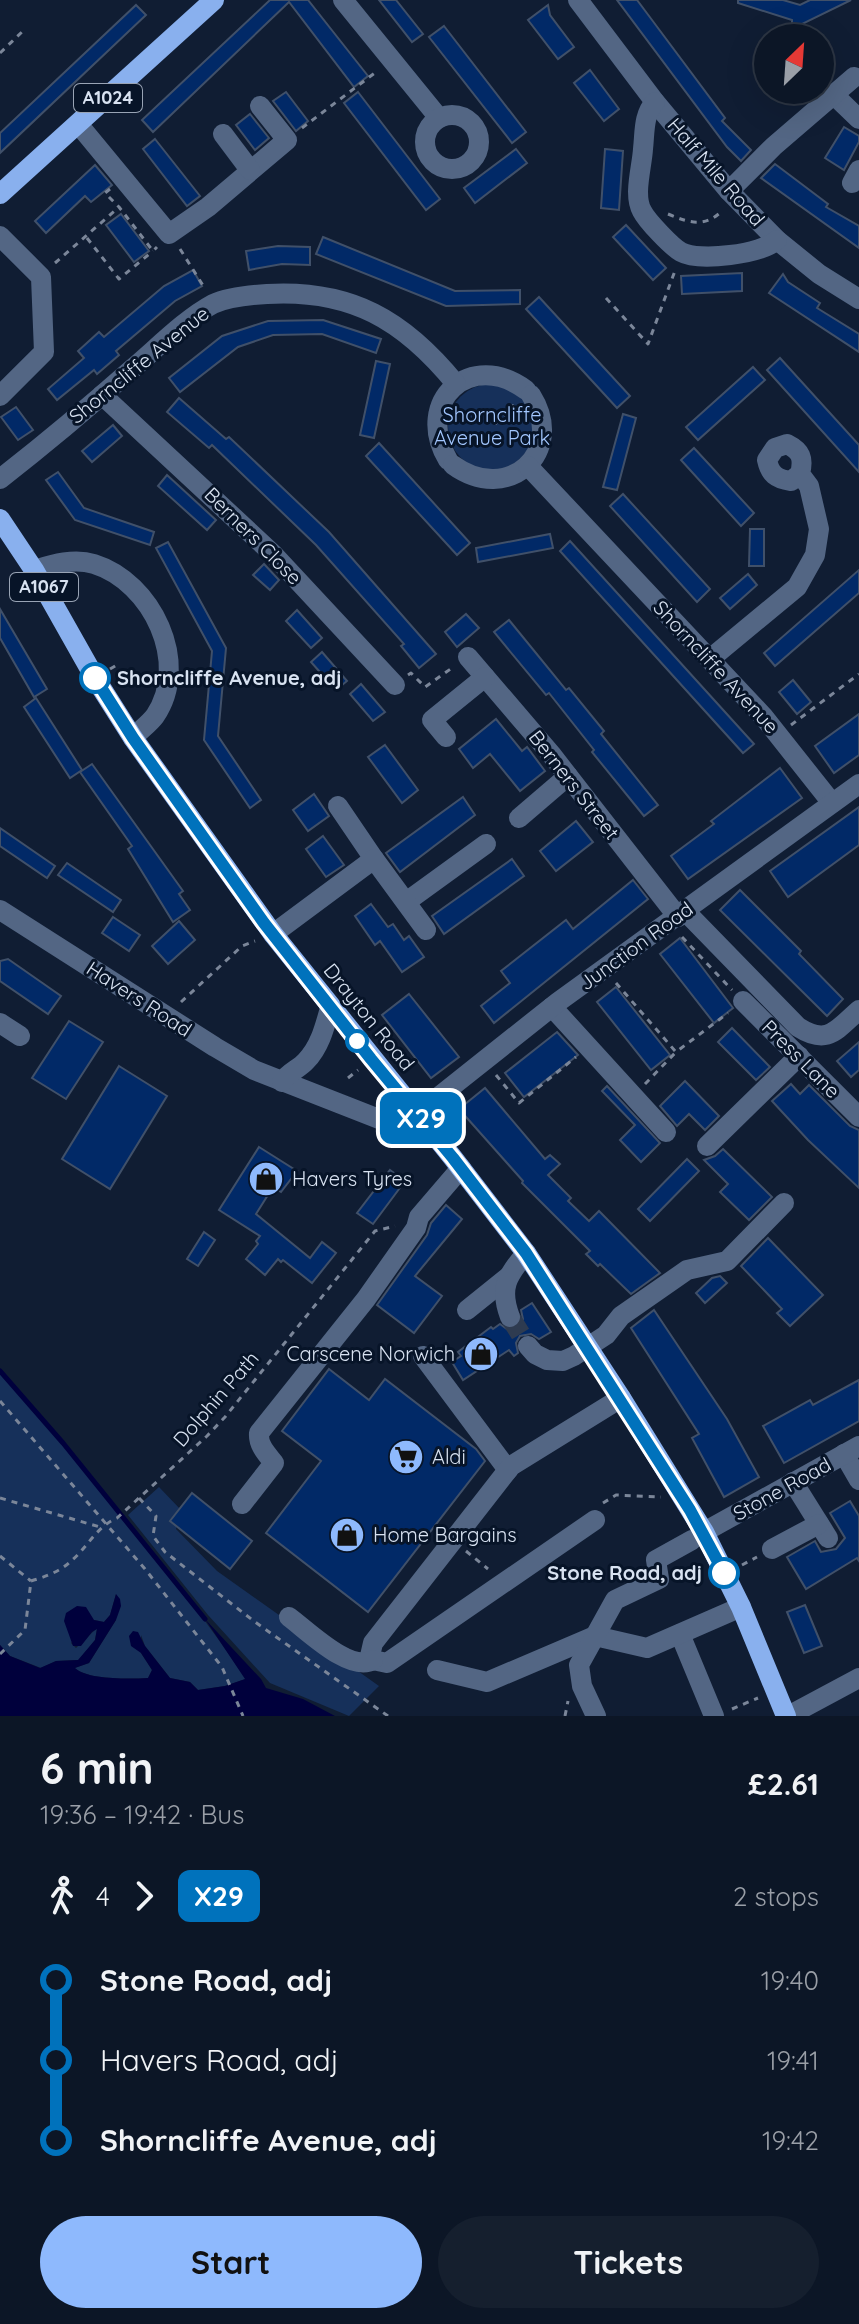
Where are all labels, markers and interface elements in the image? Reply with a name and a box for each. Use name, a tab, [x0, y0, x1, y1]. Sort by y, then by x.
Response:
north arrow	[754, 24, 834, 104]
map controls	[754, 24, 834, 104]
road number: A1024	[74, 84, 142, 112]
street label: Half Mile Road	[663, 112, 770, 231]
street label: Shorncliffe Avenue	[64, 301, 214, 429]
park label: Shorncliffe Avenue Park	[434, 402, 550, 450]
street label: Berners Close	[199, 482, 307, 590]
road number: A1067	[10, 573, 78, 601]
street label: Shorncliffe Avenue	[648, 595, 784, 738]
marker: Shorncliffe Avenue, adj	[80, 663, 110, 693]
place label: Shorncliffe Avenue, adj	[117, 665, 341, 690]
street label: Berners Street	[524, 725, 625, 845]
street label: Junction Road	[574, 896, 697, 995]
street label: Havers Road	[82, 955, 196, 1042]
street label: Drayton Road	[319, 958, 420, 1075]
street label: Press Lane	[757, 1014, 846, 1103]
unlabelled marker	[346, 1030, 368, 1052]
line badge: X29	[375, 1092, 467, 1144]
text: X29	[396, 1100, 446, 1135]
shop icon: Havers Tyres	[247, 1160, 285, 1198]
place label: Havers Tyres	[292, 1166, 412, 1191]
shop icon: Carscene Norwich	[462, 1335, 500, 1373]
place label: Carscene Norwich	[286, 1341, 455, 1366]
street label: Dolphin Path	[167, 1346, 264, 1451]
supermarket icon: Aldi	[387, 1438, 425, 1476]
place label: Aldi	[432, 1444, 466, 1469]
street label: Stone Road	[728, 1451, 835, 1526]
shop icon: Home Bargains	[328, 1516, 366, 1554]
place label: Home Bargains	[373, 1522, 517, 1547]
marker: Stone Road, adj	[709, 1558, 739, 1588]
place label: Stone Road, adj	[547, 1560, 702, 1585]
text: 6 min	[40, 1740, 154, 1795]
text: £2.61	[748, 1765, 819, 1803]
text: 19:36 – 19:42 · Bus	[40, 1798, 244, 1831]
icon: walk	[40, 1874, 84, 1918]
icon: forward	[122, 1874, 166, 1918]
text: X29	[194, 1878, 244, 1913]
text: 4	[96, 1880, 110, 1913]
text: 2 stops	[733, 1880, 819, 1913]
text: Stone Road, adj	[100, 1961, 332, 1999]
text: 19:40	[761, 1964, 819, 1997]
text: Havers Road, adj	[100, 2041, 339, 2079]
text: 19:41	[767, 2044, 819, 2077]
text: Shorncliffe Avenue, adj	[100, 2121, 437, 2159]
text: 19:42	[762, 2124, 819, 2157]
button: Start	[40, 2216, 422, 2308]
button: Tickets	[438, 2216, 819, 2308]

